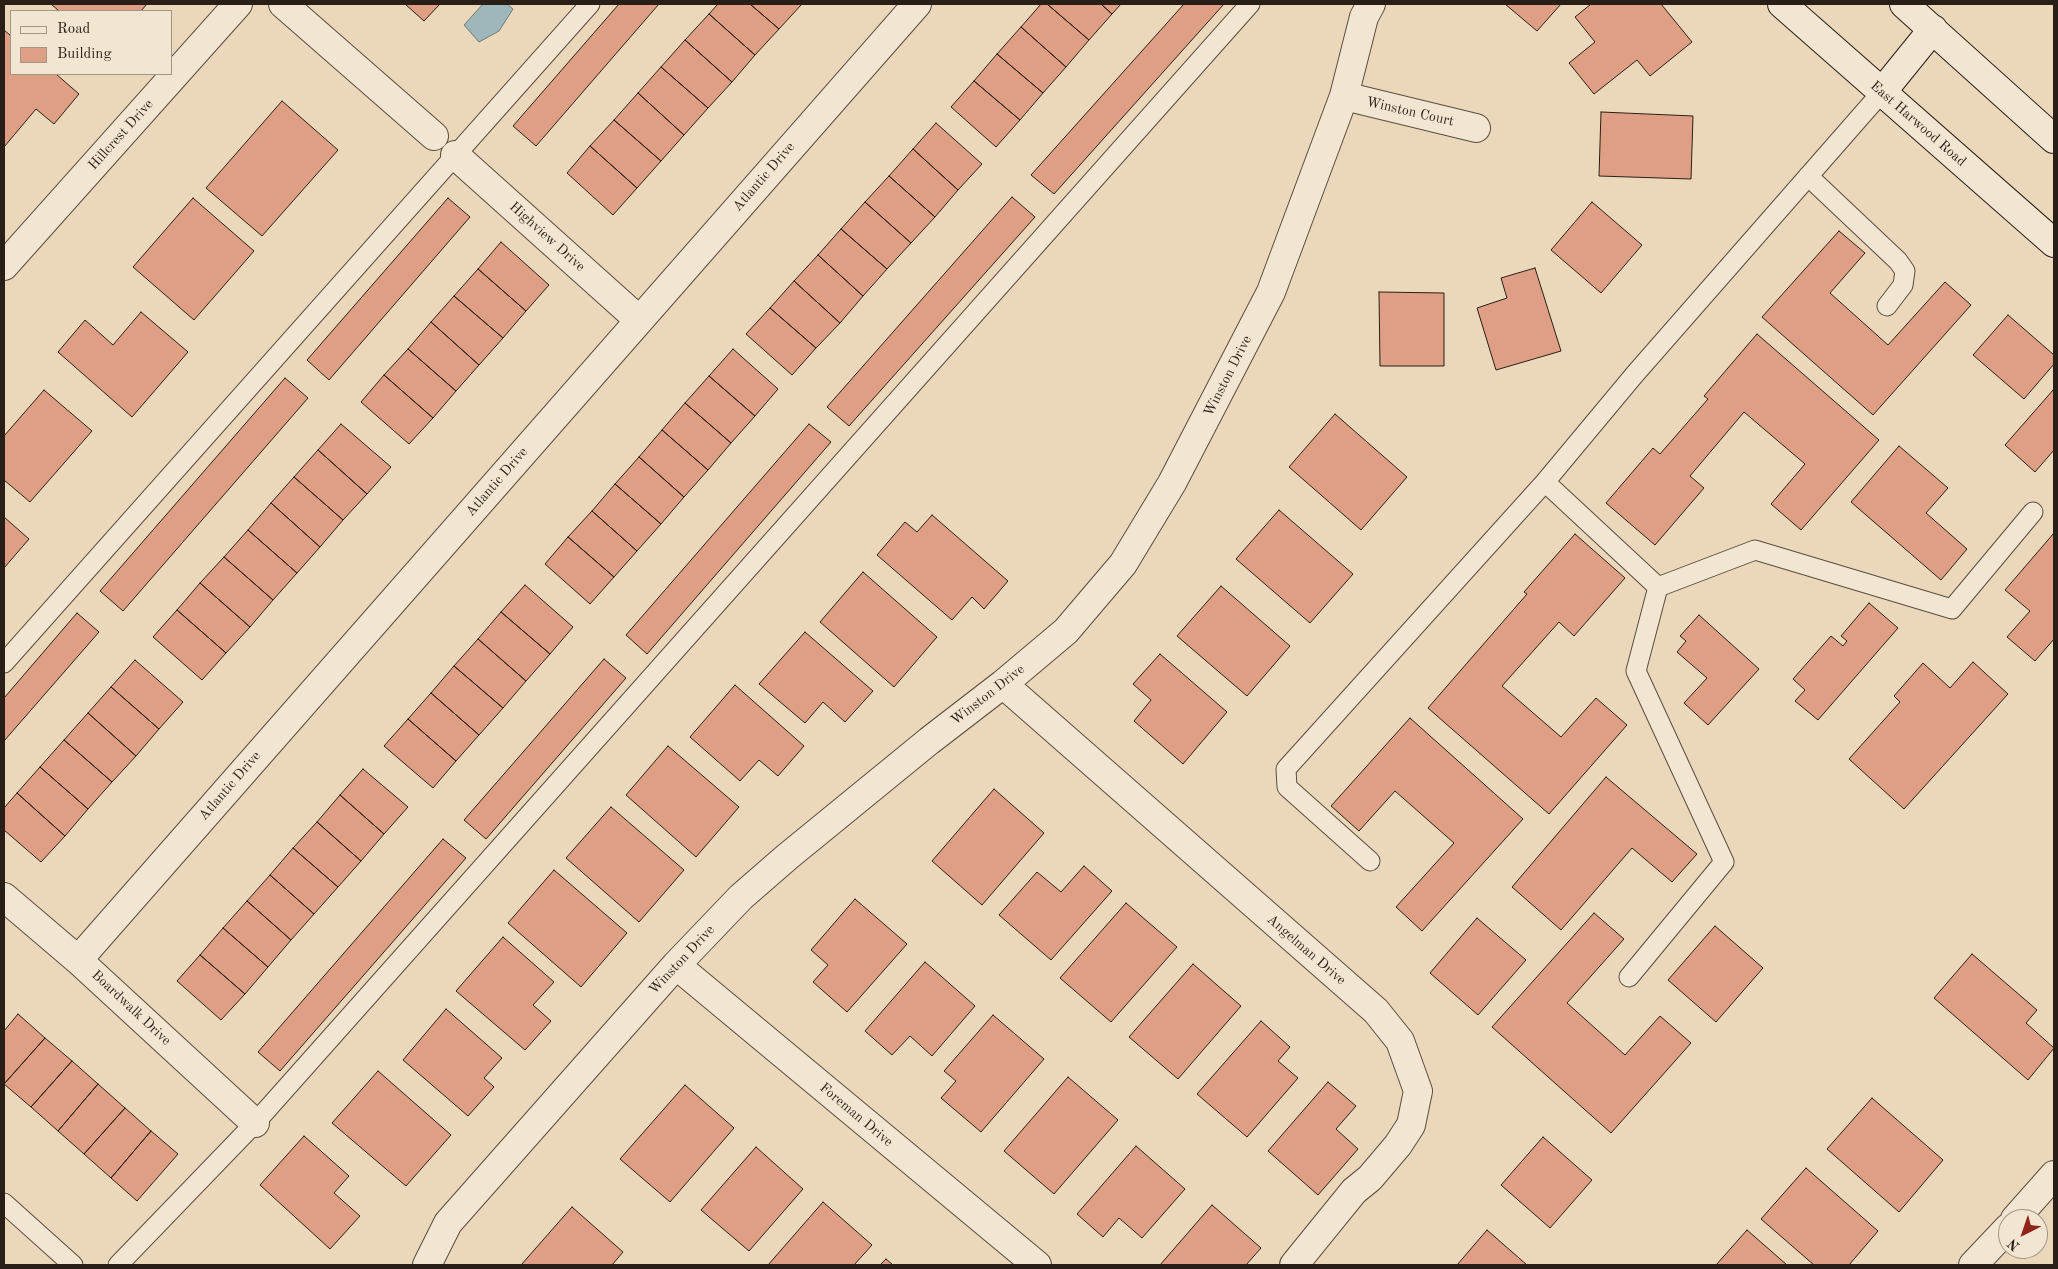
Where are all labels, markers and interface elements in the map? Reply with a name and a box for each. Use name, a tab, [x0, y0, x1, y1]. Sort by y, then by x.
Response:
legend	[10, 10, 172, 75]
text: Road	[57, 22, 90, 37]
text: Building	[57, 47, 112, 62]
street label: East Harwood Road	[1867, 78, 1969, 170]
street label: Winston Court	[1364, 94, 1456, 130]
street label: Hillcrest Drive	[85, 96, 157, 174]
street label: Atlantic Drive	[729, 139, 799, 215]
street label: Highview Drive	[506, 199, 588, 275]
street label: Winston Drive	[1200, 333, 1256, 419]
street label: Atlantic Drive	[462, 444, 532, 520]
street label: Winston Drive	[948, 661, 1028, 729]
street label: Atlantic Drive	[195, 748, 265, 824]
street label: Angelman Drive	[1263, 911, 1349, 989]
street label: Winston Drive	[646, 922, 718, 998]
street label: Boardwalk Drive	[88, 967, 174, 1049]
street label: Foreman Drive	[816, 1079, 896, 1151]
north arrow	[1998, 1209, 2048, 1259]
text: N	[2005, 1236, 2022, 1253]

